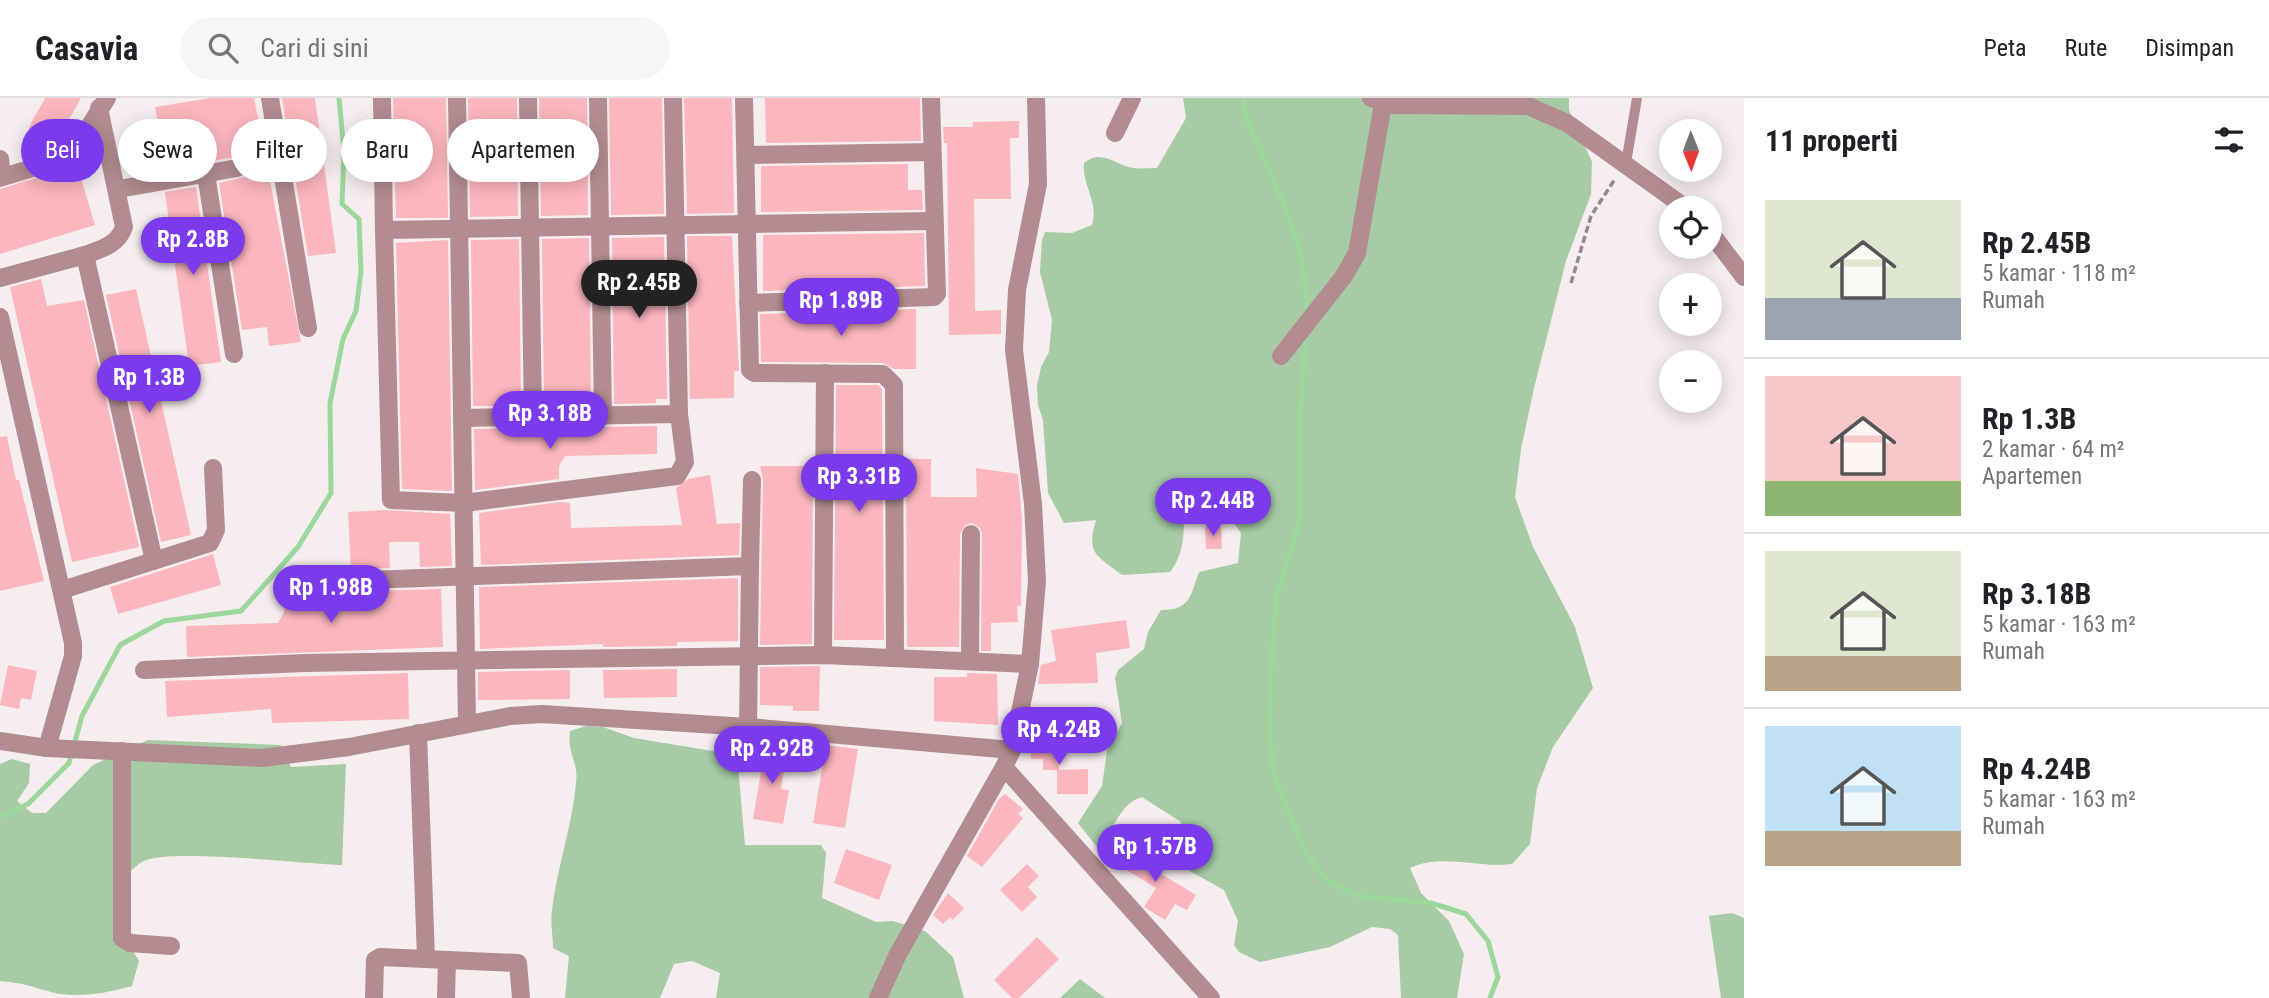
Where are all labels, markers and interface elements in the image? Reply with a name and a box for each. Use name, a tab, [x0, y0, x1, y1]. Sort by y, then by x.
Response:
search box	[180, 17, 670, 80]
text: Casavia	[35, 29, 138, 68]
icon: search	[204, 29, 242, 67]
text: Cari di sini	[260, 33, 369, 63]
text: Peta	[1984, 34, 2027, 62]
text: Rute	[2065, 34, 2107, 62]
text: Disimpan	[2145, 34, 2234, 62]
chip: Beli	[21, 119, 104, 182]
chip: Sewa	[118, 119, 217, 182]
chip: Filter	[231, 119, 327, 182]
chip: Baru	[341, 119, 433, 182]
chip: Apartemen	[447, 119, 599, 182]
north arrow	[1659, 119, 1722, 182]
map controls	[1659, 119, 1722, 413]
icon: filters	[2210, 121, 2248, 159]
text: 11 properti	[1765, 123, 1898, 158]
button: locate	[1659, 196, 1722, 259]
pin: Rp 2.8B	[128, 218, 258, 277]
text: Rp 2.45B	[1982, 225, 2091, 260]
text: Rp 2.8B	[157, 226, 229, 253]
icon: home	[1821, 228, 1905, 312]
pin: Rp 2.45B	[567, 260, 711, 320]
text: 5 kamar · 118 m²	[1982, 260, 2136, 287]
text: Rp 2.45B	[597, 269, 681, 296]
button: +	[1659, 273, 1722, 336]
pin: Rp 1.89B	[769, 278, 913, 338]
text: Rp 1.89B	[799, 287, 883, 314]
text: Rumah	[1982, 287, 2045, 314]
button: −	[1659, 350, 1722, 413]
pin: Rp 1.3B	[84, 356, 214, 415]
text: Rp 1.3B	[113, 364, 185, 391]
pin: Rp 3.18B	[478, 392, 622, 451]
text: Rp 3.18B	[508, 400, 592, 427]
text: Rp 1.3B	[1982, 401, 2076, 436]
icon: home	[1821, 404, 1905, 488]
text: 2 kamar · 64 m²	[1982, 436, 2124, 463]
pin: Rp 3.31B	[787, 454, 931, 514]
text: Rp 3.31B	[817, 463, 901, 490]
text: Apartemen	[1982, 463, 2082, 490]
pin: Rp 2.44B	[1141, 478, 1285, 538]
text: Rp 2.44B	[1171, 487, 1255, 514]
pin: Rp 1.98B	[259, 566, 403, 625]
text: Rp 1.98B	[289, 574, 373, 601]
text: Rp 3.18B	[1982, 576, 2091, 611]
icon: home	[1821, 579, 1905, 663]
text: 5 kamar · 163 m²	[1982, 611, 2136, 638]
text: Rumah	[1982, 638, 2045, 665]
pin: Rp 4.24B	[987, 708, 1131, 767]
text: Rp 4.24B	[1017, 716, 1101, 743]
pin: Rp 2.92B	[700, 726, 844, 786]
text: Rp 2.92B	[730, 735, 814, 762]
text: Rp 4.24B	[1982, 751, 2091, 786]
icon: home	[1821, 754, 1905, 838]
text: 5 kamar · 163 m²	[1982, 786, 2136, 813]
text: Rumah	[1982, 813, 2045, 840]
pin: Rp 1.57B	[1083, 824, 1227, 884]
text: Rp 1.57B	[1113, 833, 1197, 860]

